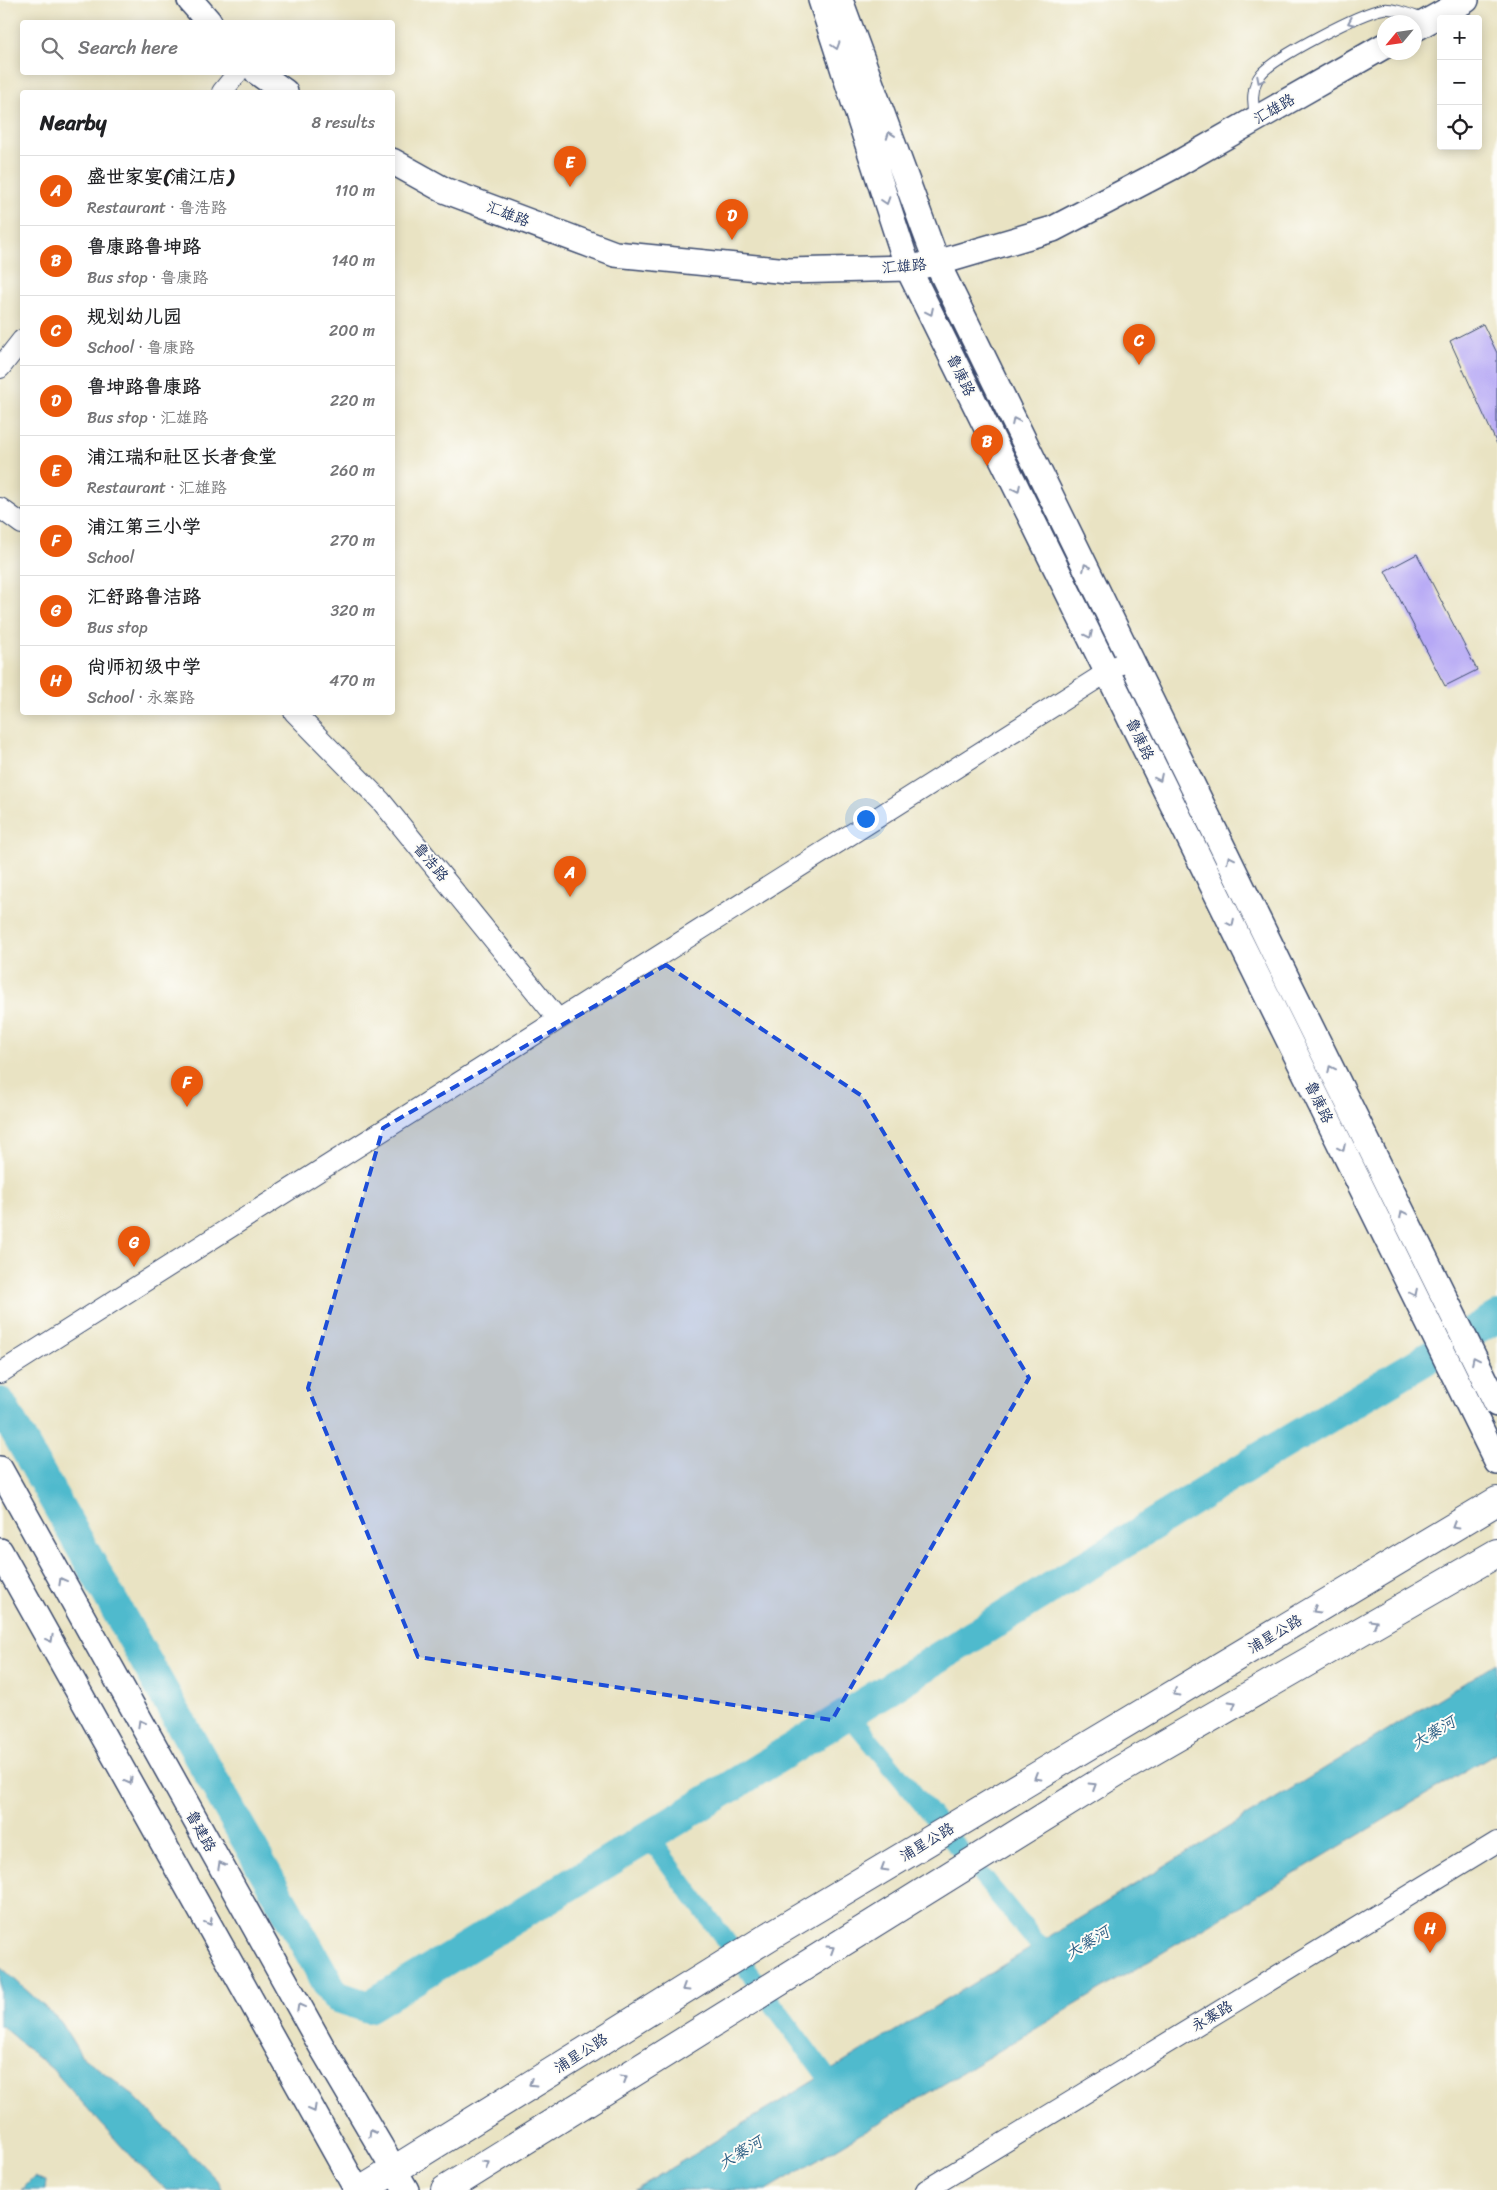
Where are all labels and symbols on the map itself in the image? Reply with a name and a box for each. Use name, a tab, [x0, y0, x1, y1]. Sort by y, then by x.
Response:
north arrow	[1377, 15, 1422, 60]
one-way arrow	[1347, 16, 1355, 26]
one-way arrow	[830, 42, 840, 50]
one-way arrow	[1256, 74, 1266, 83]
street label: 汇雄路	[1248, 86, 1300, 132]
one-way arrow	[886, 131, 896, 140]
pin: E	[554, 146, 586, 187]
street label: 汇雄路	[482, 194, 534, 234]
one-way arrow	[881, 196, 891, 204]
pin: D	[716, 199, 748, 240]
street label: 汇雄路	[880, 251, 928, 281]
one-way arrow	[924, 306, 934, 315]
pin: C	[1123, 324, 1155, 365]
street label: 鲁康路	[939, 349, 983, 401]
one-way arrow	[1010, 417, 1021, 426]
pin: B	[971, 425, 1003, 466]
one-way arrow	[1011, 484, 1021, 493]
one-way arrow	[1082, 563, 1092, 572]
one-way arrow	[1083, 629, 1093, 638]
street label: 鲁康路	[1118, 713, 1162, 765]
one-way arrow	[1153, 772, 1163, 781]
your location	[853, 806, 879, 832]
street label: 鲁浩路	[407, 836, 455, 888]
pin: A	[554, 856, 586, 897]
one-way arrow	[1226, 856, 1236, 865]
one-way arrow	[1225, 918, 1235, 927]
one-way arrow	[1327, 1065, 1337, 1074]
pin: F	[171, 1066, 203, 1107]
street label: 鲁康路	[1297, 1076, 1341, 1128]
one-way arrow	[1336, 1142, 1346, 1151]
one-way arrow	[1399, 1210, 1409, 1219]
pin: G	[118, 1226, 150, 1267]
one-way arrow	[1408, 1288, 1418, 1297]
one-way arrow	[1471, 1356, 1481, 1365]
one-way arrow	[1452, 1520, 1461, 1530]
one-way arrow	[59, 1577, 69, 1586]
one-way arrow	[1312, 1603, 1321, 1613]
street label: 浦星公路	[1243, 1607, 1307, 1661]
one-way arrow	[1369, 1620, 1378, 1630]
one-way arrow	[43, 1634, 53, 1643]
one-way arrow	[1173, 1687, 1182, 1697]
one-way arrow	[1228, 1701, 1237, 1711]
water label: 大寨河	[1405, 1706, 1464, 1757]
one-way arrow	[138, 1719, 148, 1728]
one-way arrow	[1033, 1770, 1042, 1780]
one-way arrow	[123, 1775, 133, 1784]
one-way arrow	[1088, 1783, 1097, 1793]
street label: 鲁建路	[179, 1805, 223, 1857]
street label: 浦星公路	[895, 1815, 959, 1869]
one-way arrow	[217, 1861, 227, 1870]
one-way arrow	[881, 1861, 890, 1871]
pin: H	[1414, 1912, 1446, 1953]
water label: 大寨河	[1059, 1916, 1118, 1967]
one-way arrow	[203, 1917, 213, 1926]
one-way arrow	[826, 1945, 835, 1955]
one-way arrow	[682, 1982, 691, 1992]
street label: 永寨路	[1186, 1993, 1238, 2039]
one-way arrow	[296, 2003, 306, 2012]
street label: 浦星公路	[549, 2026, 613, 2080]
one-way arrow	[619, 2075, 628, 2084]
one-way arrow	[529, 2077, 538, 2087]
one-way arrow	[307, 2103, 317, 2112]
water label: 大寨河	[712, 2126, 771, 2177]
one-way arrow	[369, 2129, 379, 2138]
one-way arrow	[481, 2161, 490, 2171]

